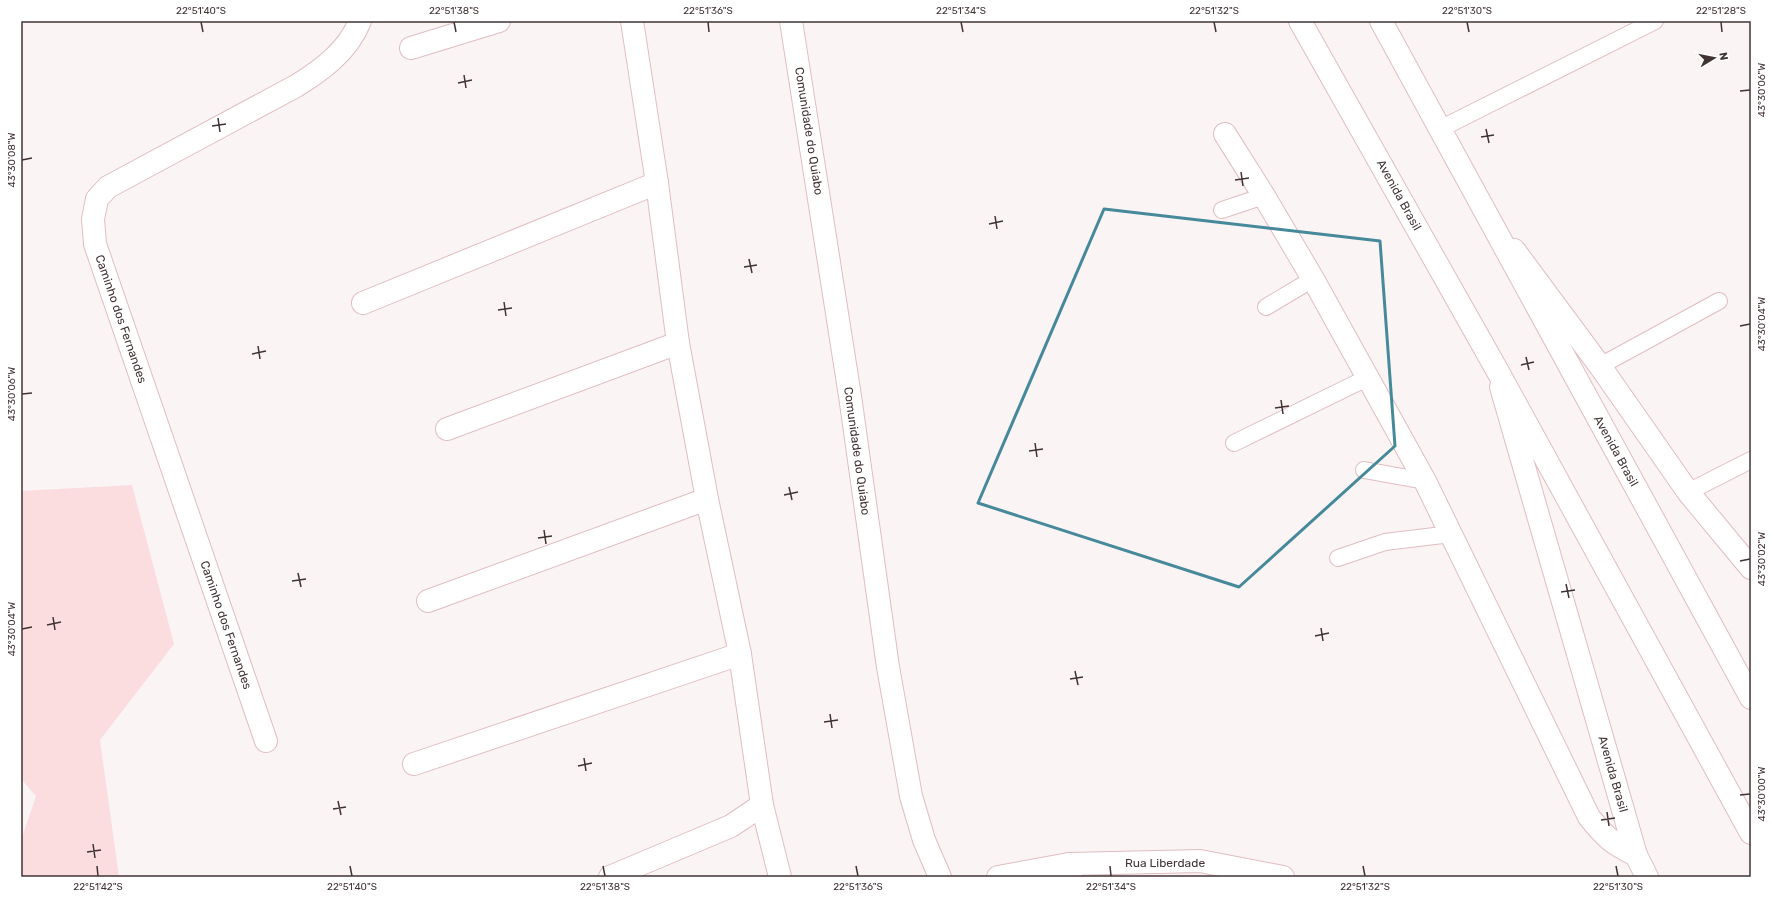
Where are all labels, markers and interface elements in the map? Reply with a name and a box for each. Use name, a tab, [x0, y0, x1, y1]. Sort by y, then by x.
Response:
text: 22°51'40"S	[176, 5, 226, 17]
text: 22°51'38"S	[429, 5, 479, 17]
text: 22°51'36"S	[683, 5, 733, 17]
text: 22°51'34"S	[936, 5, 986, 17]
text: 22°51'32"S	[1189, 5, 1239, 17]
text: 22°51'30"S	[1442, 5, 1492, 17]
text: 22°51'28"S	[1696, 5, 1746, 17]
north arrow	[1694, 38, 1734, 78]
text: N	[1716, 51, 1730, 61]
text: 43°30'06"W	[1756, 63, 1768, 117]
street label: Comunidade do Quiabo	[792, 66, 826, 196]
text: 43°30'08"W	[6, 132, 18, 188]
street label: Avenida Brasil	[1374, 157, 1424, 233]
street label: Caminho dos Fernandes	[92, 253, 150, 385]
text: 43°30'04"W	[1756, 297, 1768, 351]
text: 43°30'06"W	[6, 367, 18, 421]
street label: Comunidade do Quiabo	[841, 386, 873, 516]
street label: Avenida Brasil	[1591, 413, 1641, 489]
text: 43°30'02"W	[1756, 532, 1768, 586]
street label: Caminho dos Fernandes	[197, 559, 255, 691]
text: 43°30'04"W	[6, 602, 18, 656]
street label: Avenida Brasil	[1595, 734, 1631, 814]
text: 43°30'00"W	[1756, 766, 1768, 822]
street label: Rua Liberdade	[1125, 856, 1205, 870]
text: 22°51'42"S	[73, 881, 123, 893]
text: 22°51'40"S	[327, 881, 377, 893]
text: 22°51'38"S	[580, 881, 630, 893]
text: 22°51'36"S	[833, 881, 883, 893]
text: 22°51'34"S	[1086, 881, 1136, 893]
text: 22°51'32"S	[1340, 881, 1390, 893]
text: 22°51'30"S	[1593, 881, 1643, 893]

